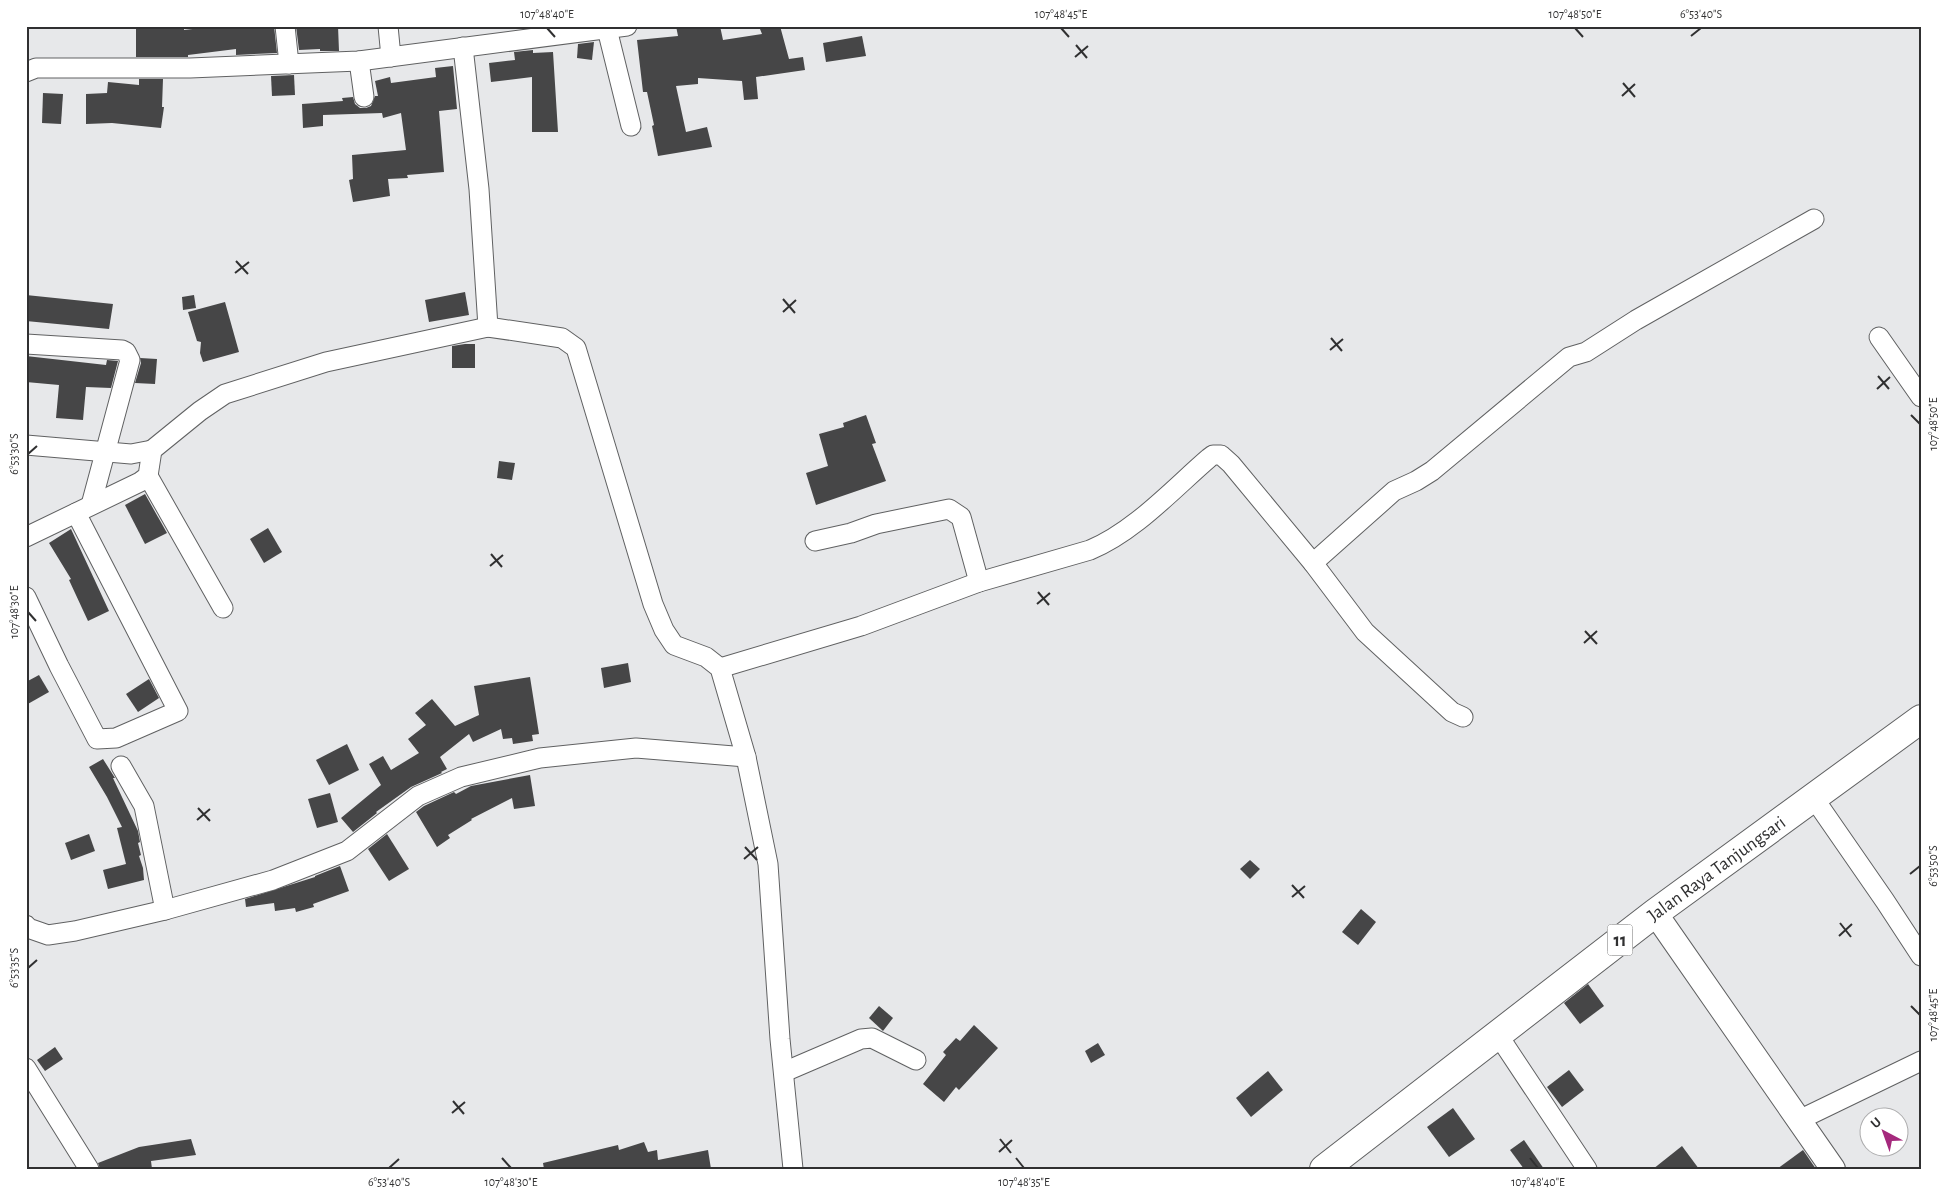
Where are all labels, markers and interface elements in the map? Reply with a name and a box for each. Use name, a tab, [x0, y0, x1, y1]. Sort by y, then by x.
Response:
text: 107°48'40"E	[520, 8, 574, 20]
text: 107°48'45"E	[1035, 8, 1087, 20]
text: 107°48'50"E	[1549, 8, 1602, 20]
text: 6°53'40"S	[1680, 8, 1722, 20]
text: 107°48'50"E	[1927, 397, 1939, 450]
text: 6°53'30"S	[8, 433, 20, 475]
text: 107°48'30"E	[8, 585, 20, 638]
street label: Jalan Raya Tanjungsari	[1644, 813, 1789, 925]
text: 6°53'50"S	[1927, 845, 1939, 887]
road number: 11	[1608, 924, 1632, 956]
text: 6°53'35"S	[8, 948, 20, 988]
text: 107°48'45"E	[1927, 989, 1939, 1041]
north arrow	[1860, 1108, 1910, 1158]
text: U	[1868, 1115, 1884, 1131]
text: 6°53'40"S	[368, 1176, 410, 1188]
text: 107°48'30"E	[485, 1176, 538, 1188]
text: 107°48'35"E	[998, 1176, 1050, 1188]
text: 107°48'40"E	[1511, 1176, 1565, 1188]

